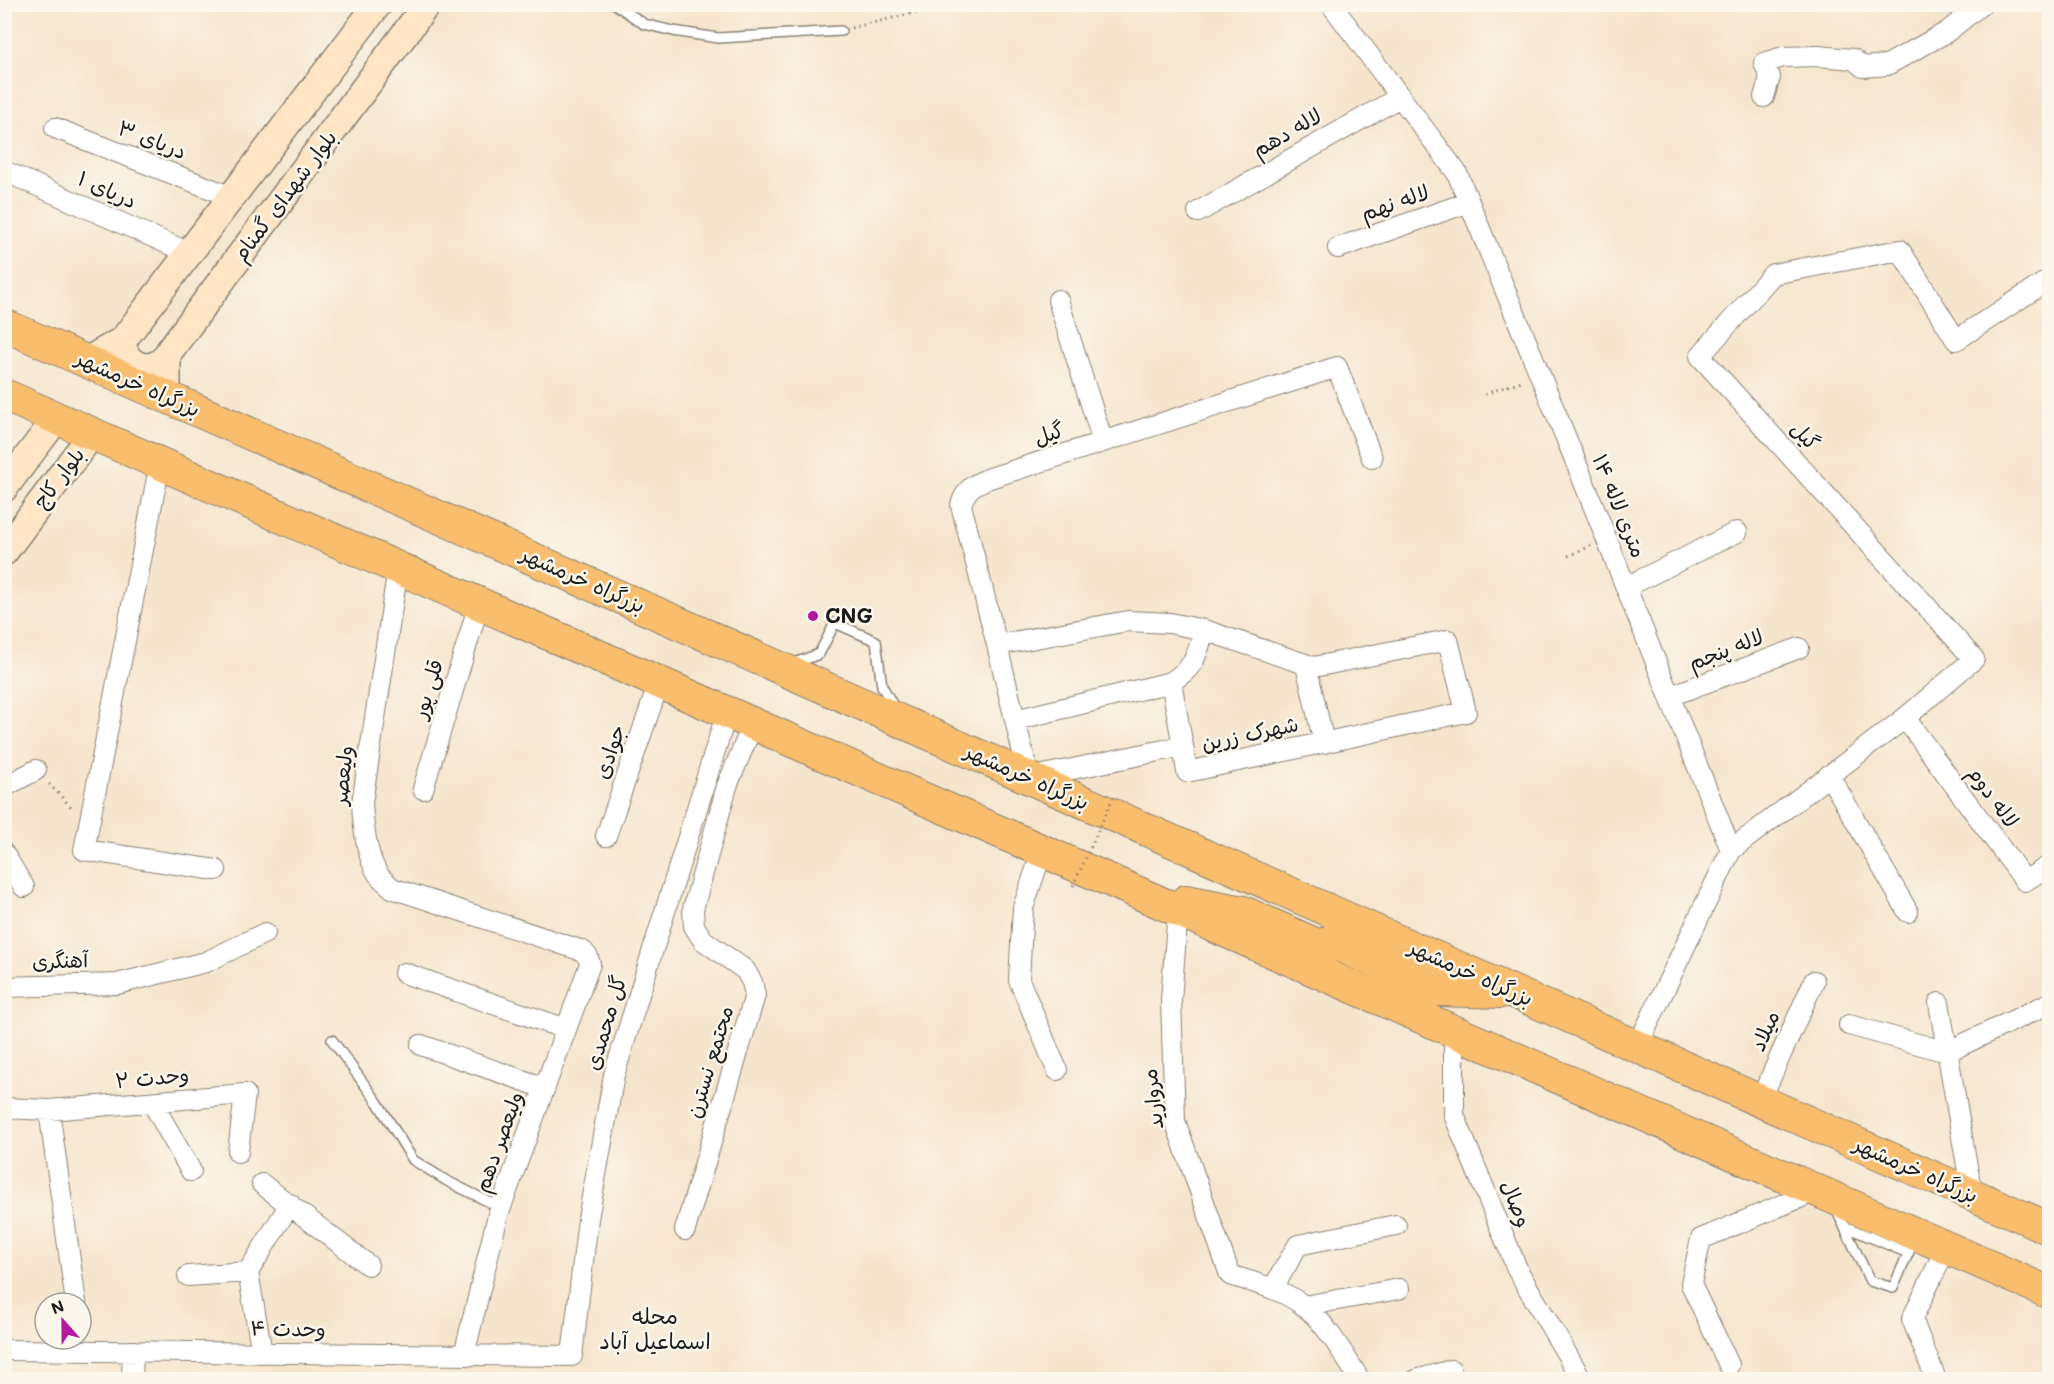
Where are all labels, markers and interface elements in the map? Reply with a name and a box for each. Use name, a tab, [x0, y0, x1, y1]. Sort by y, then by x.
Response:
street label: لاله دهم	[1247, 101, 1328, 166]
street label: دریای ۳	[114, 113, 191, 164]
street label: بلوار شهدای گمنام	[226, 124, 345, 268]
street label: دریای ۱	[74, 164, 141, 213]
street label: لاله نهم	[1357, 177, 1434, 230]
street label: بزرگراه خرمشهر	[70, 342, 205, 423]
street label: گیل	[1030, 415, 1067, 450]
street label: گیل	[1786, 415, 1826, 455]
street label: بلوار کاج	[26, 441, 91, 514]
street label: ۱۴ متری لاله	[1587, 450, 1653, 561]
street label: بزرگراه خرمشهر	[515, 538, 650, 619]
place label: CNG	[825, 601, 873, 628]
marker: CNG	[806, 609, 820, 623]
street label: لاله پنجم	[1684, 622, 1768, 679]
street label: قلی پور	[404, 656, 450, 724]
street label: شهرک زرین	[1199, 709, 1301, 756]
street label: جوادی	[587, 721, 631, 783]
street label: بزرگراه خرمشهر	[959, 735, 1094, 816]
street label: ولیعصر	[325, 744, 358, 808]
street label: لاله دوم	[1959, 760, 2026, 835]
street label: بزرگراه خرمشهر	[1403, 931, 1538, 1012]
street label: آهنگری	[31, 945, 89, 974]
street label: گل محمدی	[577, 972, 632, 1073]
street label: مجتمع نسترن	[679, 1002, 741, 1122]
street label: میلاد	[1743, 1006, 1784, 1055]
street label: وحدت ۲	[114, 1060, 190, 1093]
street label: مروارید	[1135, 1067, 1168, 1131]
street label: ولیعصر دهم	[467, 1087, 532, 1197]
street label: بزرگراه خرمشهر	[1848, 1128, 1983, 1209]
street label: وصال	[1495, 1176, 1539, 1232]
north arrow	[33, 1291, 93, 1351]
text: N	[48, 1295, 67, 1319]
district label: محله اسماعیل آباد	[599, 1301, 711, 1355]
street label: وحدت ۴	[250, 1313, 326, 1342]

